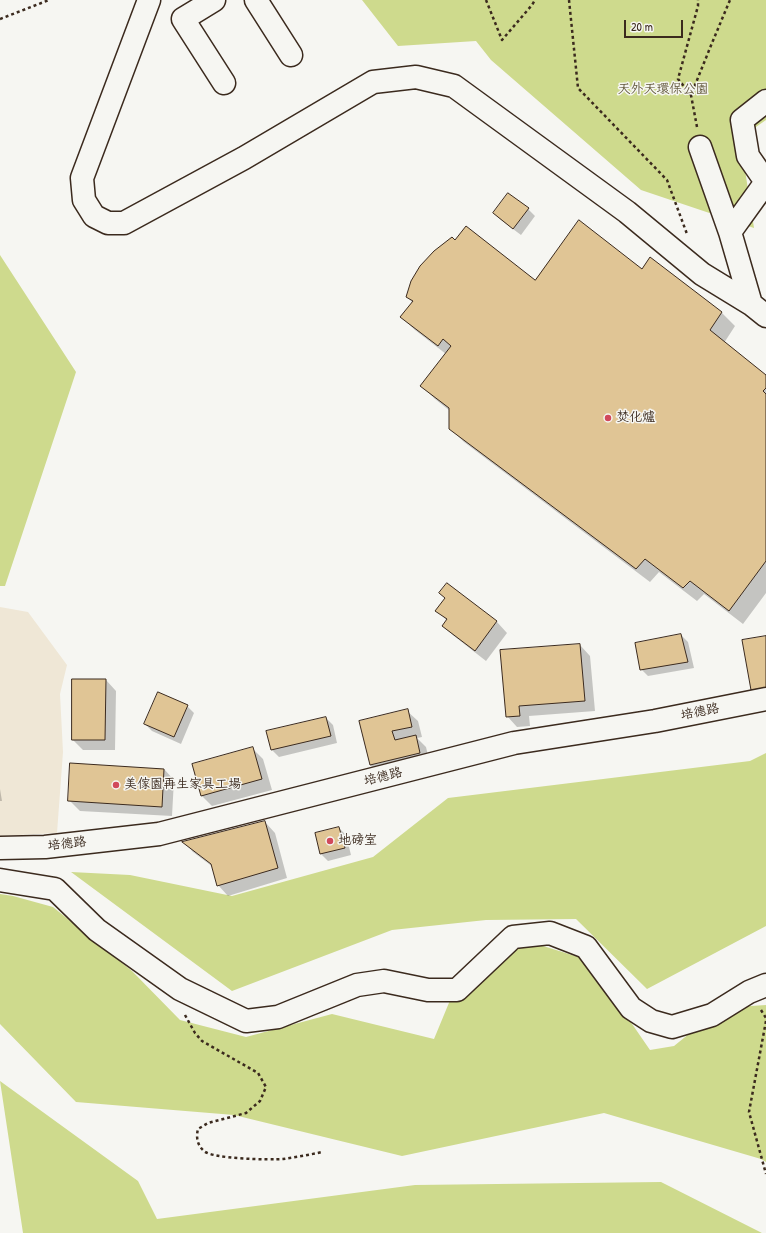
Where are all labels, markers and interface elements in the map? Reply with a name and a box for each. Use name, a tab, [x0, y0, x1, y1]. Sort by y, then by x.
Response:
scale bar	[626, 12, 685, 38]
text: 20 m	[631, 18, 653, 35]
park label: 天外天環保公園	[618, 82, 708, 98]
place label: 焚化爐	[616, 410, 655, 426]
marker: 焚化爐	[603, 413, 613, 423]
street label: 培德路	[679, 701, 721, 723]
street label: 培德路	[362, 765, 404, 789]
place label: 美傢園再生家具工場	[124, 777, 241, 793]
marker: 美傢園再生家具工場	[111, 780, 121, 790]
place label: 地磅室	[338, 833, 377, 849]
street label: 培德路	[47, 834, 87, 854]
marker: 地磅室	[325, 836, 335, 846]

